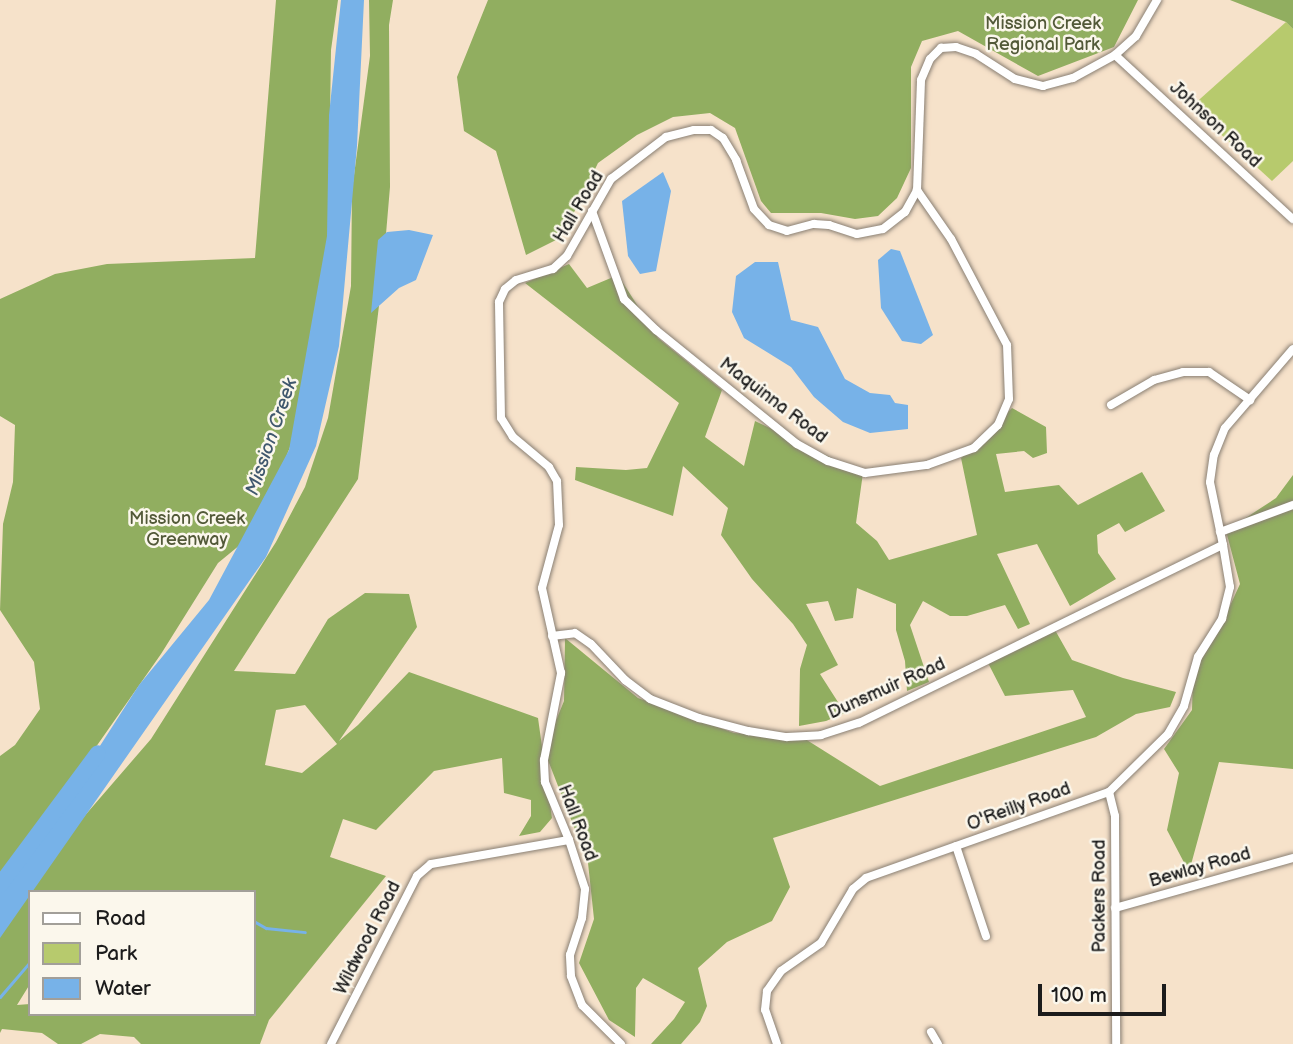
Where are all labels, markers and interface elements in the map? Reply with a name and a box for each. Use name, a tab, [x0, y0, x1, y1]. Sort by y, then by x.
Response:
park label: Mission Creek Regional Park	[985, 14, 1101, 56]
street label: Johnson Road	[1165, 77, 1265, 173]
street label: Hall Road	[549, 167, 609, 247]
street label: Maquinna Road	[715, 353, 831, 449]
water label: Mission Creek	[241, 376, 303, 498]
park label: Mission Creek Greenway	[129, 509, 245, 552]
street label: Dunsmuir Road	[825, 653, 949, 725]
street label: O'Reilly Road	[964, 778, 1074, 836]
street label: Hall Road	[553, 782, 601, 864]
street label: Packers Road	[1089, 839, 1111, 953]
street label: Bewlay Road	[1146, 843, 1254, 893]
street label: Wildwood Road	[330, 878, 406, 998]
legend	[28, 890, 256, 1016]
text: Road	[95, 906, 146, 931]
text: Park	[95, 941, 137, 966]
scale bar	[1041, 970, 1169, 1014]
text: Water	[95, 976, 151, 1001]
text: 100 m	[1051, 983, 1107, 1008]

